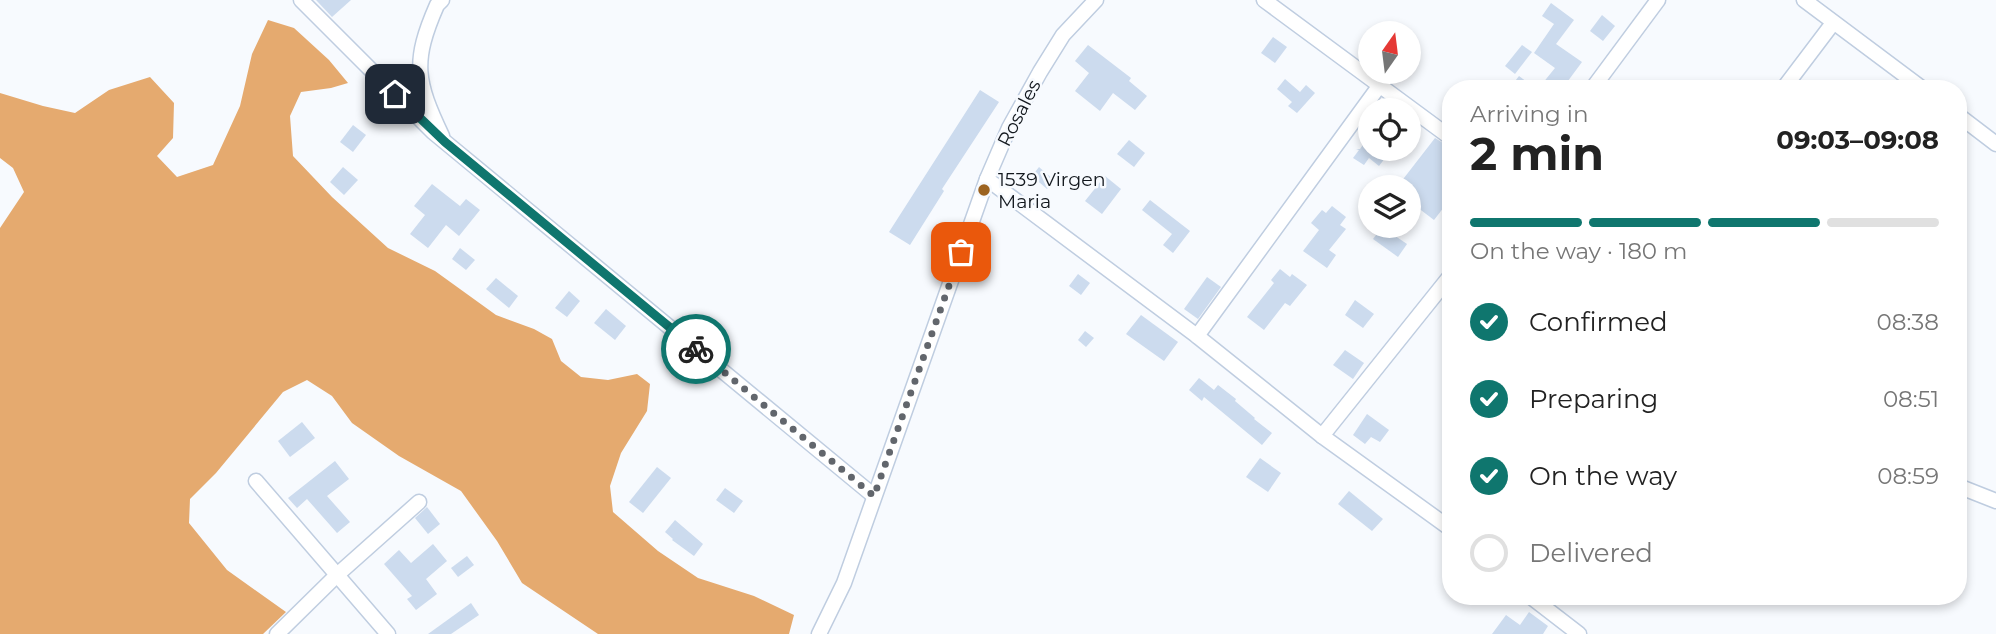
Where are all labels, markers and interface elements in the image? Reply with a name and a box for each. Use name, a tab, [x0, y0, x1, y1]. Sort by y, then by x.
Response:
north arrow	[1358, 21, 1421, 84]
map controls	[1358, 21, 1421, 238]
pin	[365, 64, 425, 124]
icon: home	[376, 75, 414, 113]
street label: Rosales	[992, 76, 1046, 150]
button: locate	[1358, 98, 1421, 161]
text: Arriving in	[1470, 100, 1589, 128]
text: 09:03–09:08	[1776, 124, 1939, 156]
text: 2 min	[1470, 125, 1604, 182]
place label: 1539 Virgen Maria	[998, 168, 1106, 213]
button: layers	[1358, 175, 1421, 238]
marker: 1539 Virgen Maria	[976, 182, 992, 198]
pin	[931, 222, 991, 282]
icon: bag	[942, 233, 980, 271]
text: On the way · 180 m	[1470, 237, 1688, 265]
icon: check	[1470, 303, 1508, 341]
text: Confirmed	[1529, 306, 1668, 338]
text: 08:38	[1877, 308, 1939, 336]
courier	[661, 314, 731, 384]
icon: bike	[677, 330, 715, 368]
icon: check	[1470, 380, 1508, 418]
text: Preparing	[1529, 383, 1658, 415]
text: 08:51	[1883, 385, 1939, 413]
icon: check	[1470, 457, 1508, 495]
text: On the way	[1529, 460, 1677, 492]
text: 08:59	[1877, 462, 1939, 490]
text: Delivered	[1529, 537, 1653, 569]

